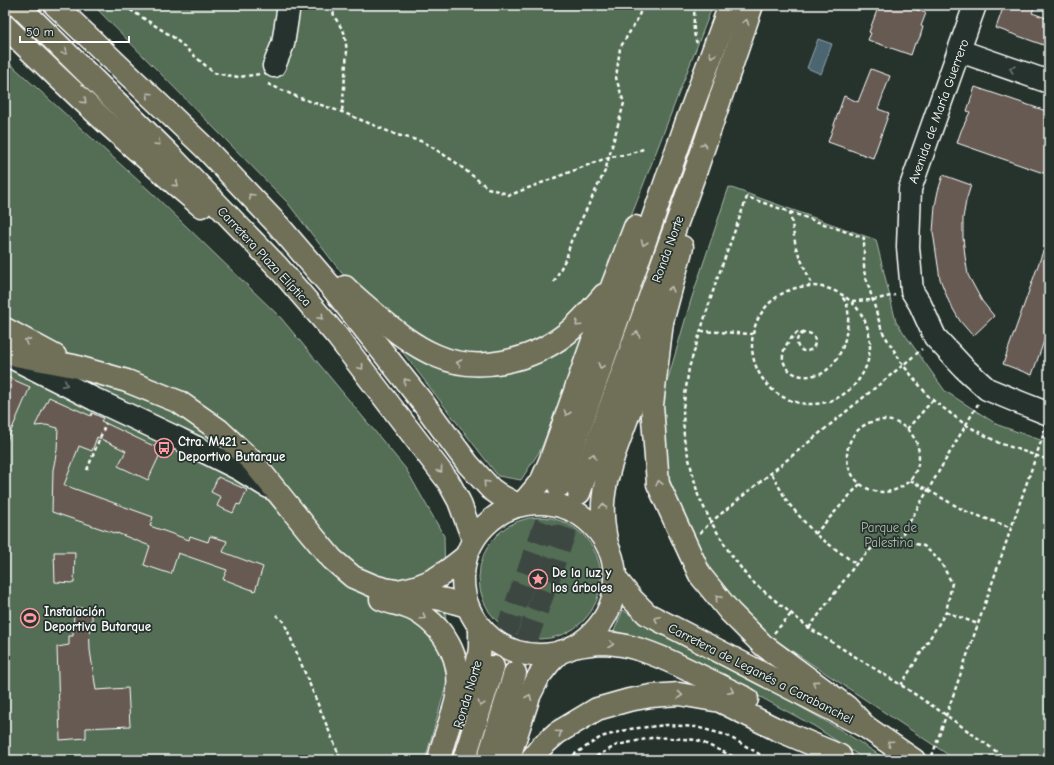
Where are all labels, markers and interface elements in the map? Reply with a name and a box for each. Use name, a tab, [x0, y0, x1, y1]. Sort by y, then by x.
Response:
scale bar	[20, 18, 129, 44]
one-way arrow	[741, 19, 749, 26]
text: 50 m	[26, 25, 54, 39]
street label: Avenida de María Guerrero	[905, 37, 972, 185]
one-way arrow	[60, 47, 68, 55]
one-way arrow	[708, 51, 717, 58]
one-way arrow	[1009, 66, 1016, 74]
one-way arrow	[146, 92, 154, 100]
one-way arrow	[79, 96, 87, 104]
one-way arrow	[153, 139, 161, 146]
one-way arrow	[699, 142, 708, 149]
one-way arrow	[171, 180, 179, 187]
one-way arrow	[249, 194, 256, 201]
street label: Carretera Plaza Elíptica	[215, 204, 315, 309]
street label: Ronda Norte	[648, 213, 687, 285]
one-way arrow	[640, 239, 649, 246]
one-way arrow	[666, 286, 674, 293]
one-way arrow	[316, 312, 323, 319]
one-way arrow	[575, 319, 583, 327]
one-way arrow	[633, 330, 641, 337]
one-way arrow	[24, 338, 31, 346]
one-way arrow	[455, 359, 462, 367]
one-way arrow	[356, 362, 363, 369]
one-way arrow	[597, 362, 606, 369]
one-way arrow	[404, 378, 411, 385]
one-way arrow	[61, 379, 68, 387]
one-way arrow	[563, 410, 572, 417]
place label: Ctra. M421 - Deportivo Butarque	[178, 434, 286, 464]
bus stop icon: Ctra. M421 - Deportivo Butarque	[153, 437, 175, 459]
one-way arrow	[588, 453, 596, 460]
one-way arrow	[435, 466, 442, 473]
one-way arrow	[483, 480, 491, 488]
one-way arrow	[656, 480, 664, 486]
one-way arrow	[599, 503, 607, 509]
park label: Parque de Palestina	[861, 520, 917, 550]
place label: De la luz y los árboles	[552, 565, 613, 595]
place icon: De la luz y los árboles	[527, 568, 549, 590]
one-way arrow	[716, 595, 723, 602]
place label: Instalación Deportiva Butarque	[44, 604, 152, 634]
sports icon: Instalación Deportiva Butarque	[19, 607, 41, 629]
one-way arrow	[419, 612, 426, 620]
one-way arrow	[654, 616, 661, 624]
street label: Carretera de Leganés a Carabanchel	[666, 620, 856, 727]
one-way arrow	[608, 639, 614, 648]
street label: Ronda Norte	[450, 658, 485, 730]
one-way arrow	[813, 681, 820, 688]
one-way arrow	[727, 686, 734, 694]
one-way arrow	[677, 691, 683, 700]
one-way arrow	[525, 693, 533, 700]
one-way arrow	[477, 701, 486, 708]
one-way arrow	[555, 730, 562, 738]
one-way arrow	[887, 740, 894, 748]

